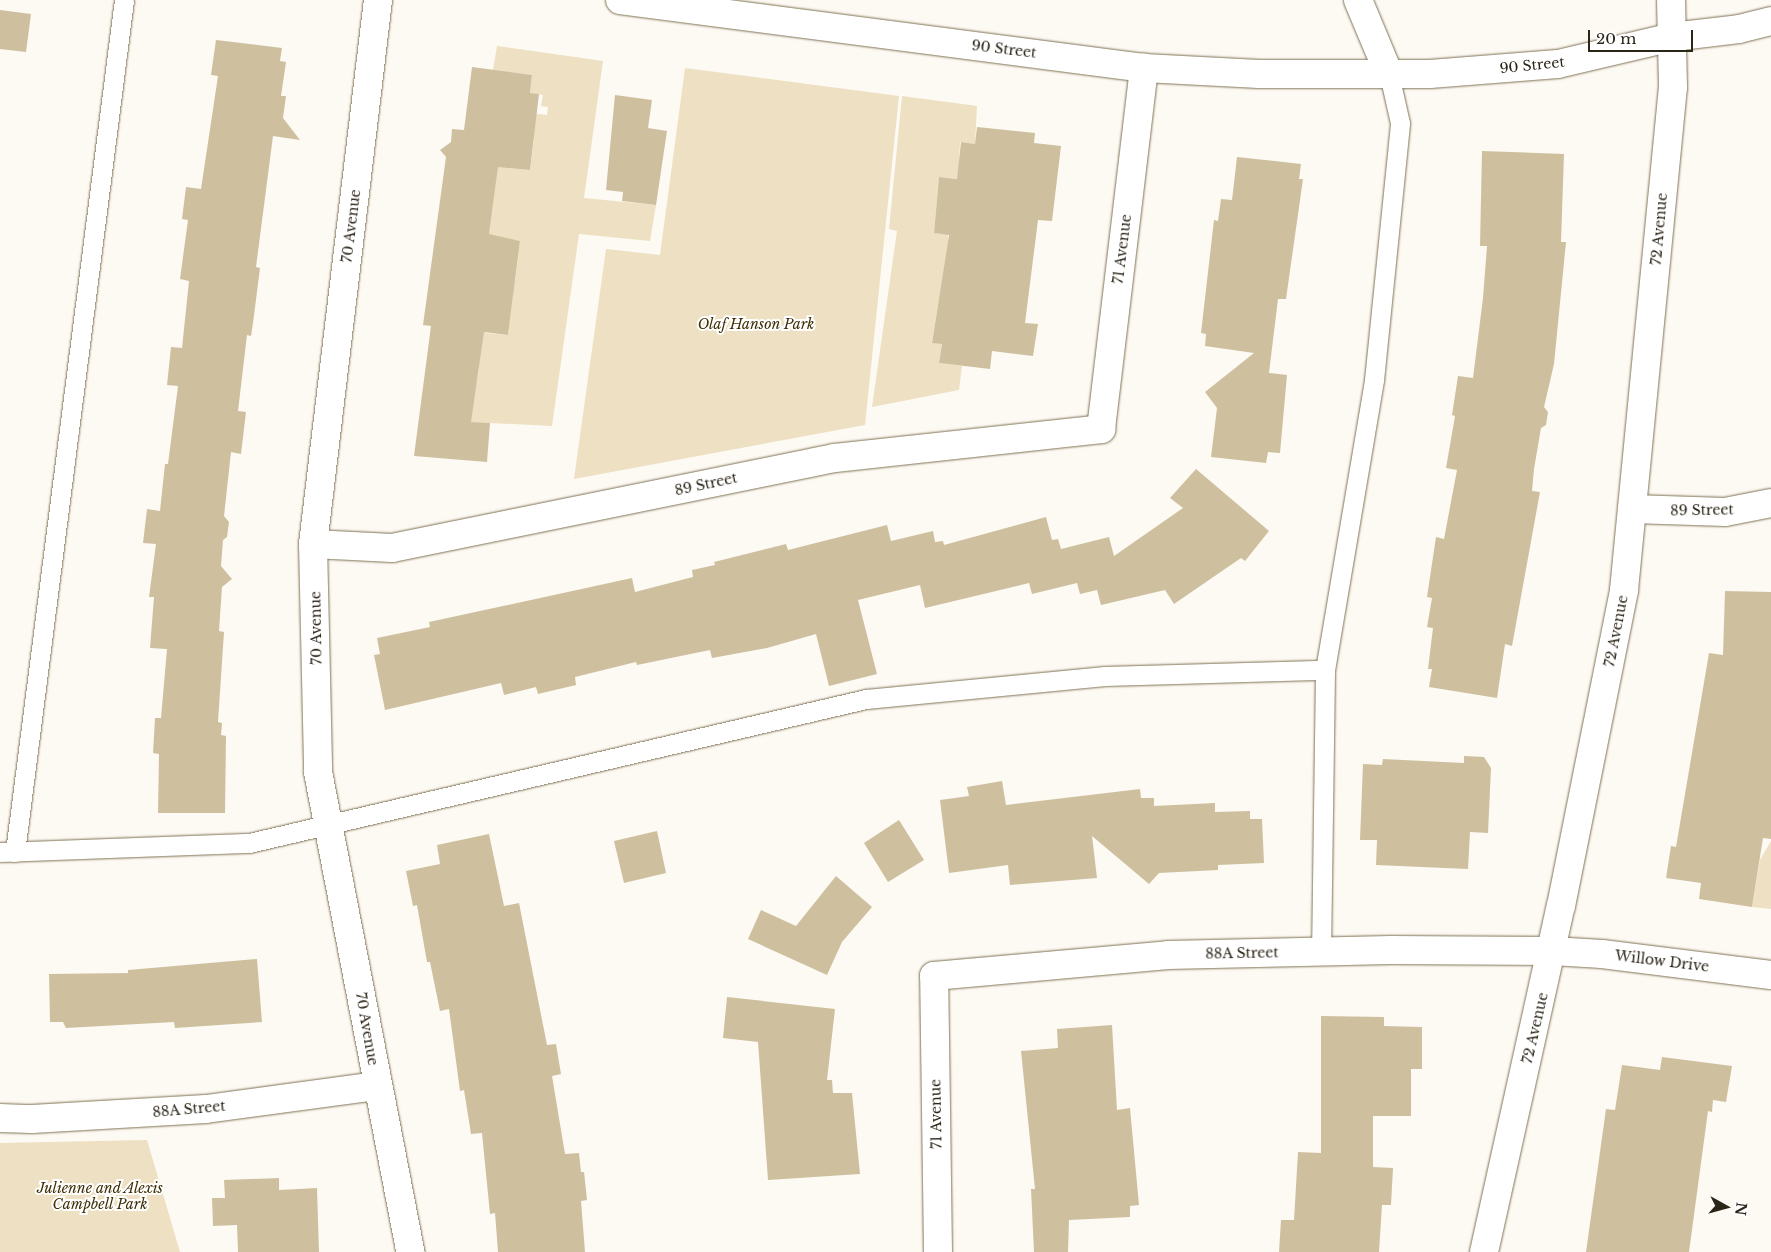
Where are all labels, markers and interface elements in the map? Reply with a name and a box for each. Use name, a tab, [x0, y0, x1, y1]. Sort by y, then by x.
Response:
scale bar	[1591, 20, 1696, 52]
text: 20 m	[1596, 29, 1636, 48]
street label: 90 Street	[971, 37, 1037, 61]
street label: 90 Street	[1499, 53, 1565, 77]
street label: 70 Avenue	[338, 188, 364, 264]
street label: 72 Avenue	[1647, 192, 1671, 266]
street label: 71 Avenue	[1109, 213, 1135, 285]
park label: Olaf Hanson Park	[697, 316, 815, 332]
street label: 89 Street	[673, 469, 739, 499]
street label: 89 Street	[1670, 501, 1734, 519]
street label: 70 Avenue	[307, 591, 325, 665]
street label: 72 Avenue	[1601, 594, 1631, 668]
street label: 88A Street	[1205, 944, 1279, 962]
street label: Willow Drive	[1614, 947, 1710, 975]
street label: 70 Avenue	[352, 991, 382, 1067]
street label: 72 Avenue	[1519, 991, 1551, 1065]
street label: 71 Avenue	[927, 1079, 945, 1149]
street label: 88A Street	[151, 1097, 227, 1121]
park label: Julienne and Alexis Campbell Park	[37, 1180, 163, 1212]
north arrow	[1701, 1182, 1751, 1232]
text: N	[1731, 1201, 1751, 1216]

